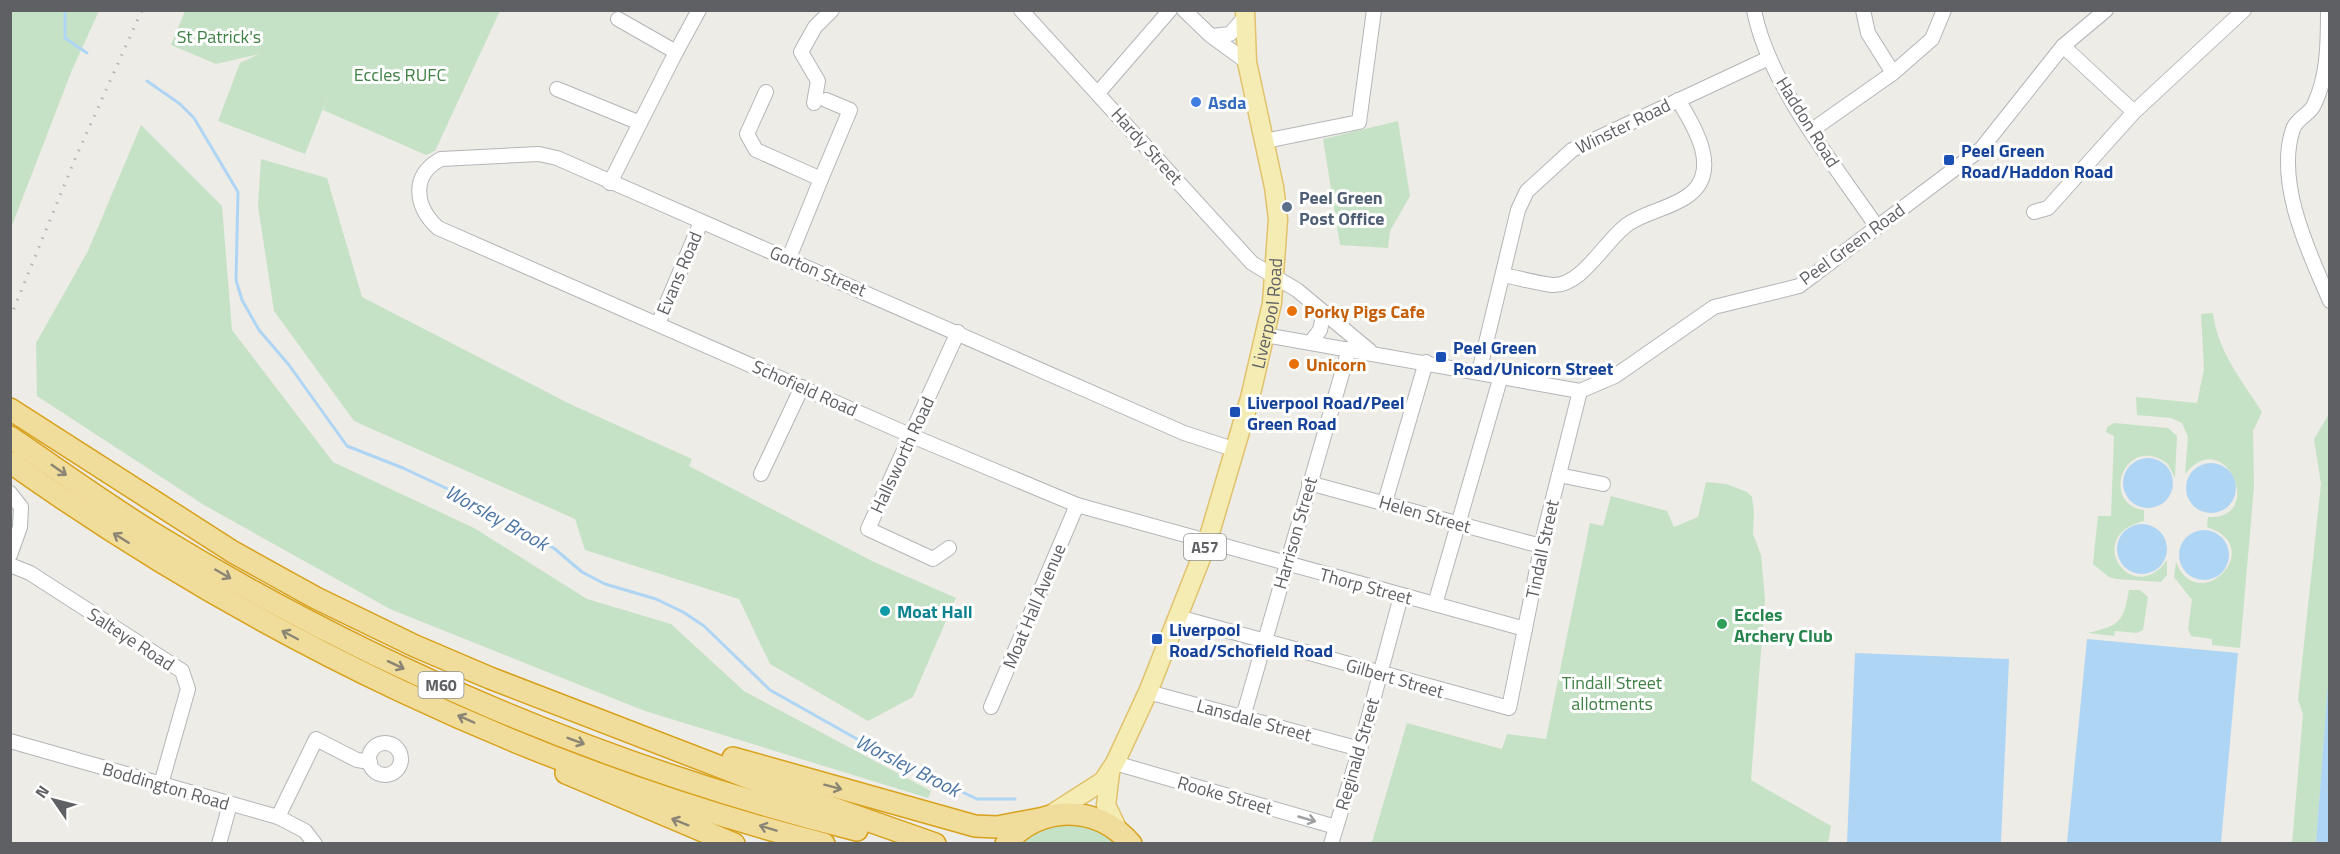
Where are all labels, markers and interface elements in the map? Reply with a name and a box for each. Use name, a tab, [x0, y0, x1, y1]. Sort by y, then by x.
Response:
park label: St Patrick's	[177, 23, 261, 50]
park label: Eccles RUFC	[354, 61, 447, 88]
street label: Haddon Road	[1769, 71, 1847, 173]
place label: Asda	[1208, 89, 1246, 116]
street label: Winster Road	[1571, 91, 1675, 161]
marker: Asda	[1189, 95, 1203, 109]
street label: Hardy Street	[1105, 101, 1190, 191]
place label: Peel Green Road/Haddon Road	[1961, 137, 2113, 185]
marker: Peel Green Road/Haddon Road	[1942, 153, 1956, 167]
place label: Peel Green Post Office	[1299, 184, 1385, 232]
street label: Peel Green Road	[1794, 196, 1910, 292]
marker: Peel Green Post Office	[1280, 200, 1294, 214]
street label: Evans Road	[649, 227, 709, 319]
street label: Gorton Street	[765, 239, 871, 304]
street label: Liverpool Road	[1244, 257, 1289, 371]
place label: Porky Pigs Cafe	[1304, 298, 1425, 325]
marker: Porky Pigs Cafe	[1285, 304, 1299, 318]
place label: Peel Green Road/Unicorn Street	[1453, 334, 1614, 382]
marker: Peel Green Road/Unicorn Street	[1434, 350, 1448, 364]
place label: Unicorn	[1306, 351, 1366, 378]
street label: Schofield Road	[748, 353, 862, 423]
marker: Unicorn	[1287, 357, 1301, 371]
place label: Liverpool Road/Peel Green Road	[1247, 389, 1405, 437]
street label: Hallsworth Road	[863, 392, 941, 518]
marker: Liverpool Road/Peel Green Road	[1228, 405, 1242, 419]
one-way arrow	[50, 464, 66, 476]
street label: Harrison Street	[1266, 473, 1324, 592]
water label: Worsley Brook	[440, 476, 556, 559]
street label: Helen Street	[1376, 488, 1475, 540]
street label: Tindall Street	[1518, 496, 1566, 601]
one-way arrow	[113, 531, 130, 543]
road number: A57	[1184, 534, 1226, 560]
street label: Moat Hall Avenue	[995, 539, 1073, 673]
street label: Thorp Street	[1317, 561, 1416, 611]
one-way arrow	[215, 569, 232, 581]
place label: Moat Hall	[897, 598, 973, 625]
street label: Salteye Road	[82, 601, 180, 677]
place label: Eccles Archery Club	[1734, 601, 1833, 649]
marker: Moat Hall	[878, 604, 892, 618]
place label: Liverpool Road/Schofield Road	[1169, 616, 1333, 664]
marker: Eccles Archery Club	[1715, 617, 1729, 631]
one-way arrow	[282, 629, 299, 641]
marker: Liverpool Road/Schofield Road	[1150, 632, 1164, 646]
street label: Gilbert Street	[1343, 651, 1448, 705]
one-way arrow	[387, 659, 405, 671]
park label: Tindall Street allotments	[1562, 669, 1663, 717]
road number: M60	[418, 672, 464, 698]
street label: Lansdale Street	[1194, 692, 1315, 748]
street label: Reginald Street	[1328, 694, 1386, 813]
one-way arrow	[457, 713, 475, 724]
water label: Worsley Brook	[850, 725, 968, 806]
one-way arrow	[566, 736, 585, 747]
street label: Boddington Road	[99, 755, 233, 817]
street label: Rooke Street	[1174, 769, 1276, 822]
north arrow	[24, 770, 84, 830]
text: N	[29, 780, 55, 803]
one-way arrow	[823, 782, 842, 793]
one-way arrow	[1297, 814, 1316, 825]
one-way arrow	[671, 816, 690, 827]
one-way arrow	[759, 821, 778, 832]

